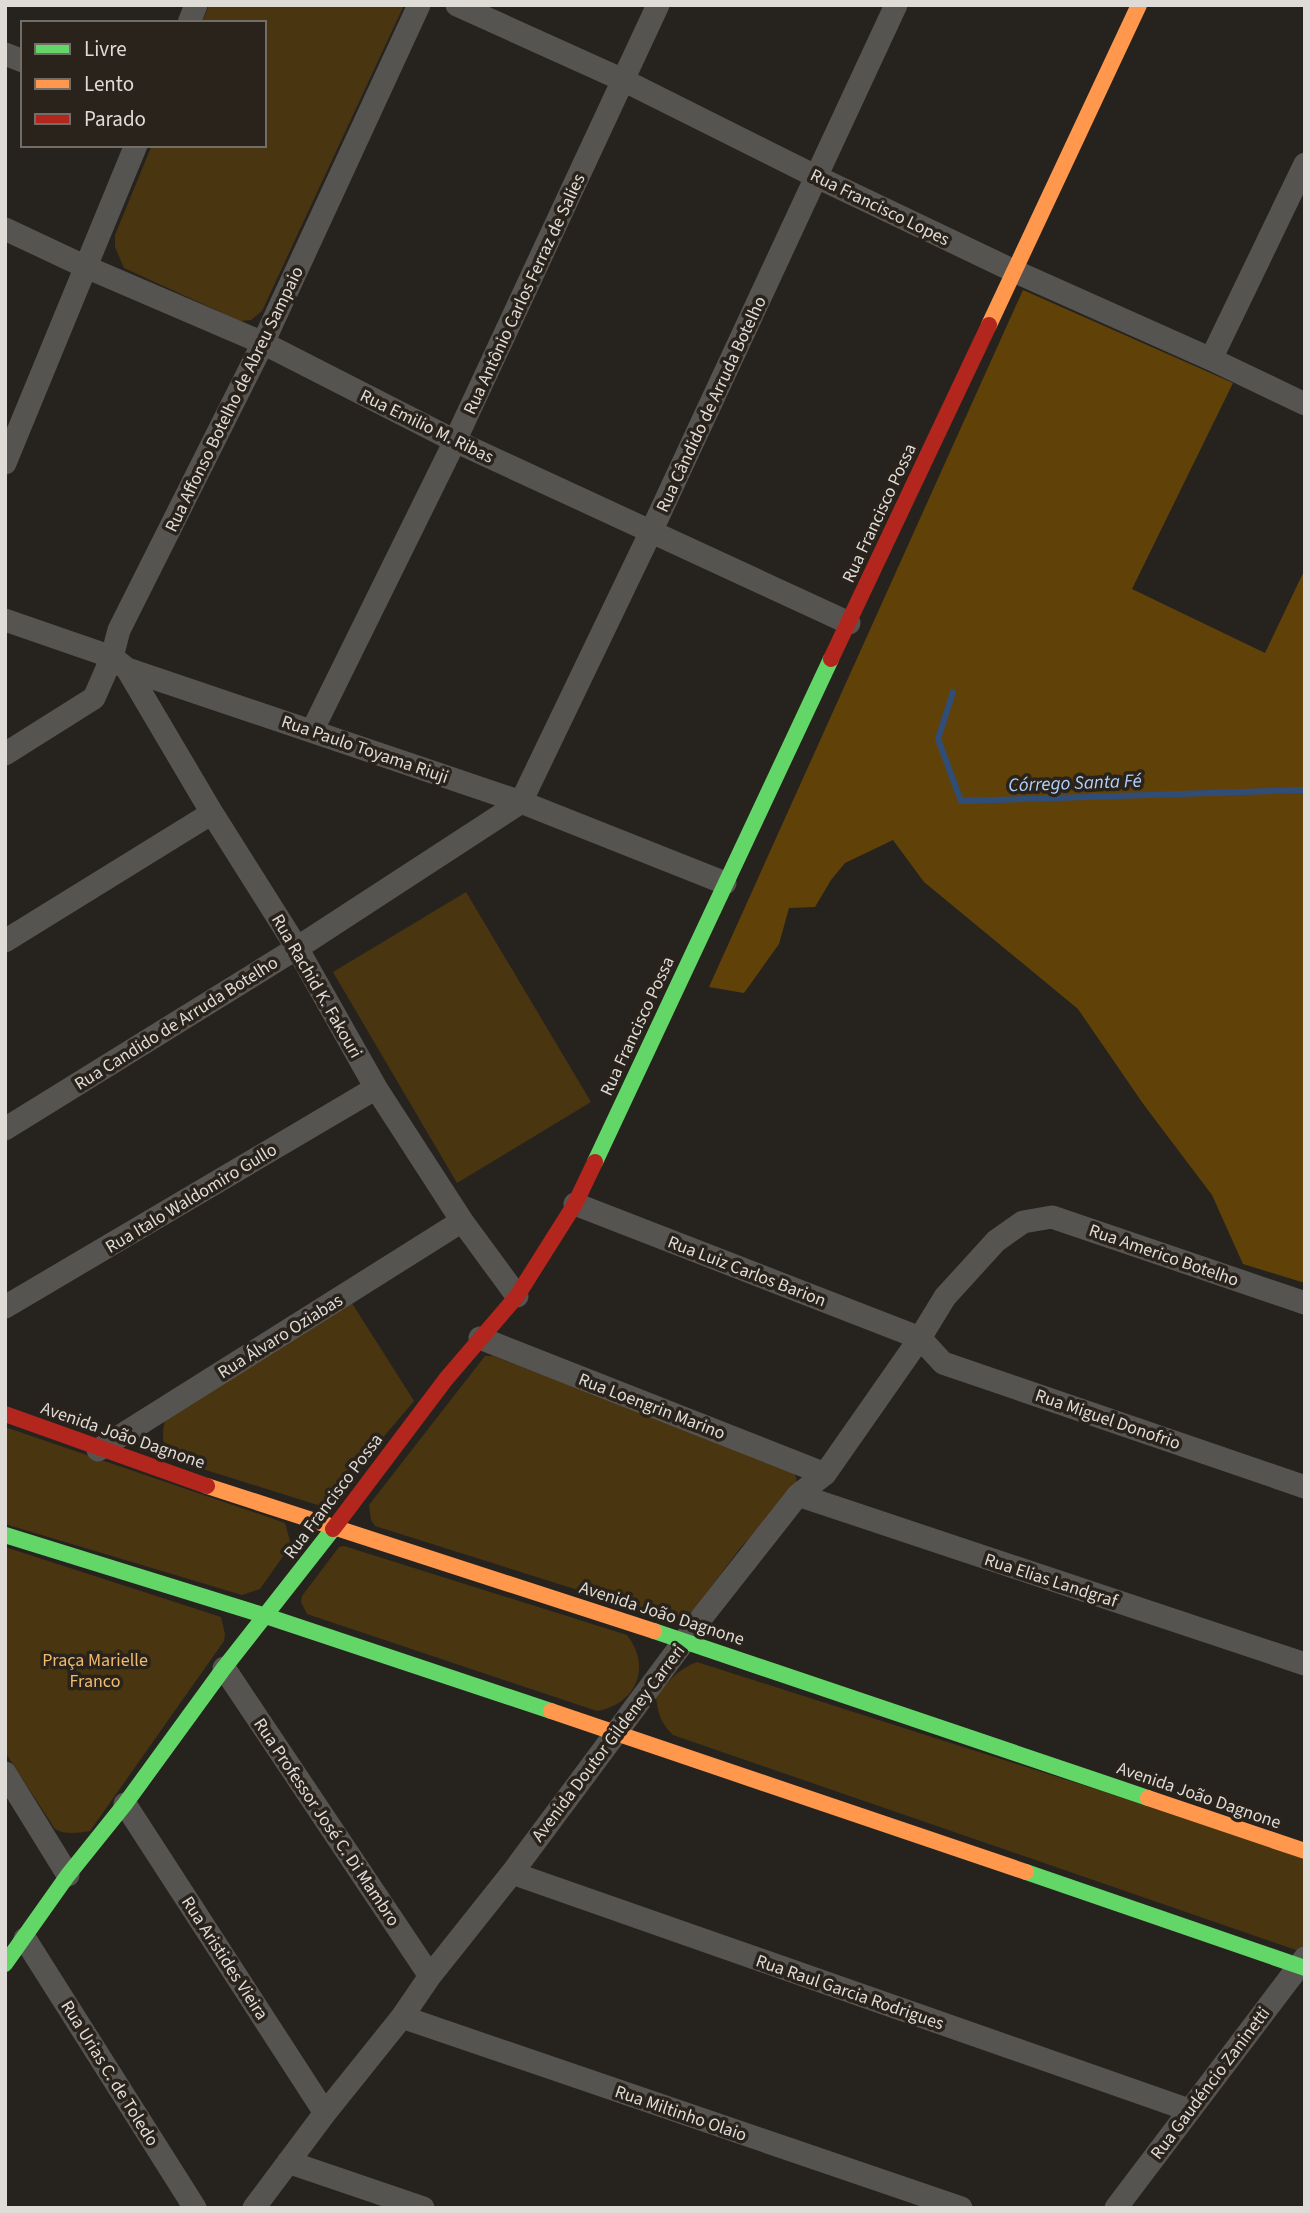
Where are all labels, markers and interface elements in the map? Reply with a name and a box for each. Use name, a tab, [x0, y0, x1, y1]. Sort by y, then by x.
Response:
legend	[21, 21, 266, 147]
text: Livre	[84, 34, 127, 64]
text: Lento	[84, 69, 134, 99]
text: Parado	[84, 104, 146, 134]
street label: Rua Francisco Lopes	[806, 163, 954, 252]
street label: Rua Antônio Carlos Ferraz de Salies	[457, 170, 591, 419]
street label: Rua Affonso Botelho de Abreu Sampaio	[159, 262, 310, 536]
street label: Rua Cândido de Arruda Botelho	[650, 292, 773, 516]
street label: Rua Emilio M. Ribas	[356, 383, 498, 470]
street label: Rua Francisco Possa	[836, 440, 923, 587]
street label: Rua Paulo Toyama Riuji	[278, 709, 452, 790]
water label: Córrego Santa Fé	[1008, 768, 1143, 799]
street label: Rua Rachid K. Fakouri	[265, 910, 368, 1063]
street label: Rua Candido de Arruda Botelho	[70, 950, 283, 1097]
street label: Rua Francisco Possa	[594, 953, 681, 1100]
street label: Rua Italo Waldomiro Gullo	[101, 1137, 282, 1260]
street label: Rua Americo Botelho	[1085, 1218, 1242, 1293]
street label: Rua Luiz Carlos Barion	[664, 1230, 830, 1313]
street label: Rua Álvaro Oziabas	[213, 1288, 347, 1385]
street label: Rua Loengrin Marino	[575, 1367, 729, 1446]
street label: Rua Miguel Donofrio	[1032, 1383, 1184, 1456]
street label: Avenida João Dagnone	[37, 1396, 208, 1475]
street label: Rua Francisco Possa	[278, 1428, 389, 1564]
street label: Rua Elias Landgraf	[981, 1547, 1121, 1614]
street label: Avenida João Dagnone	[576, 1575, 748, 1652]
street label: Avenida Doutor Gildeney Carreri	[526, 1640, 691, 1847]
park label: Praça Marielle Franco	[42, 1648, 148, 1694]
street label: Rua Professor José C. Di Mambro	[247, 1713, 406, 1931]
street label: Avenida João Dagnone	[1113, 1756, 1284, 1835]
street label: Rua Aristides Vieira	[175, 1892, 274, 2025]
street label: Rua Raul Garcia Rodrigues	[752, 1949, 947, 2036]
street label: Rua Urias C. de Toledo	[55, 1996, 165, 2151]
street label: Rua Gaudéncio Zaninetti	[1145, 2002, 1276, 2165]
street label: Rua Miltinho Olaio	[611, 2079, 750, 2148]

